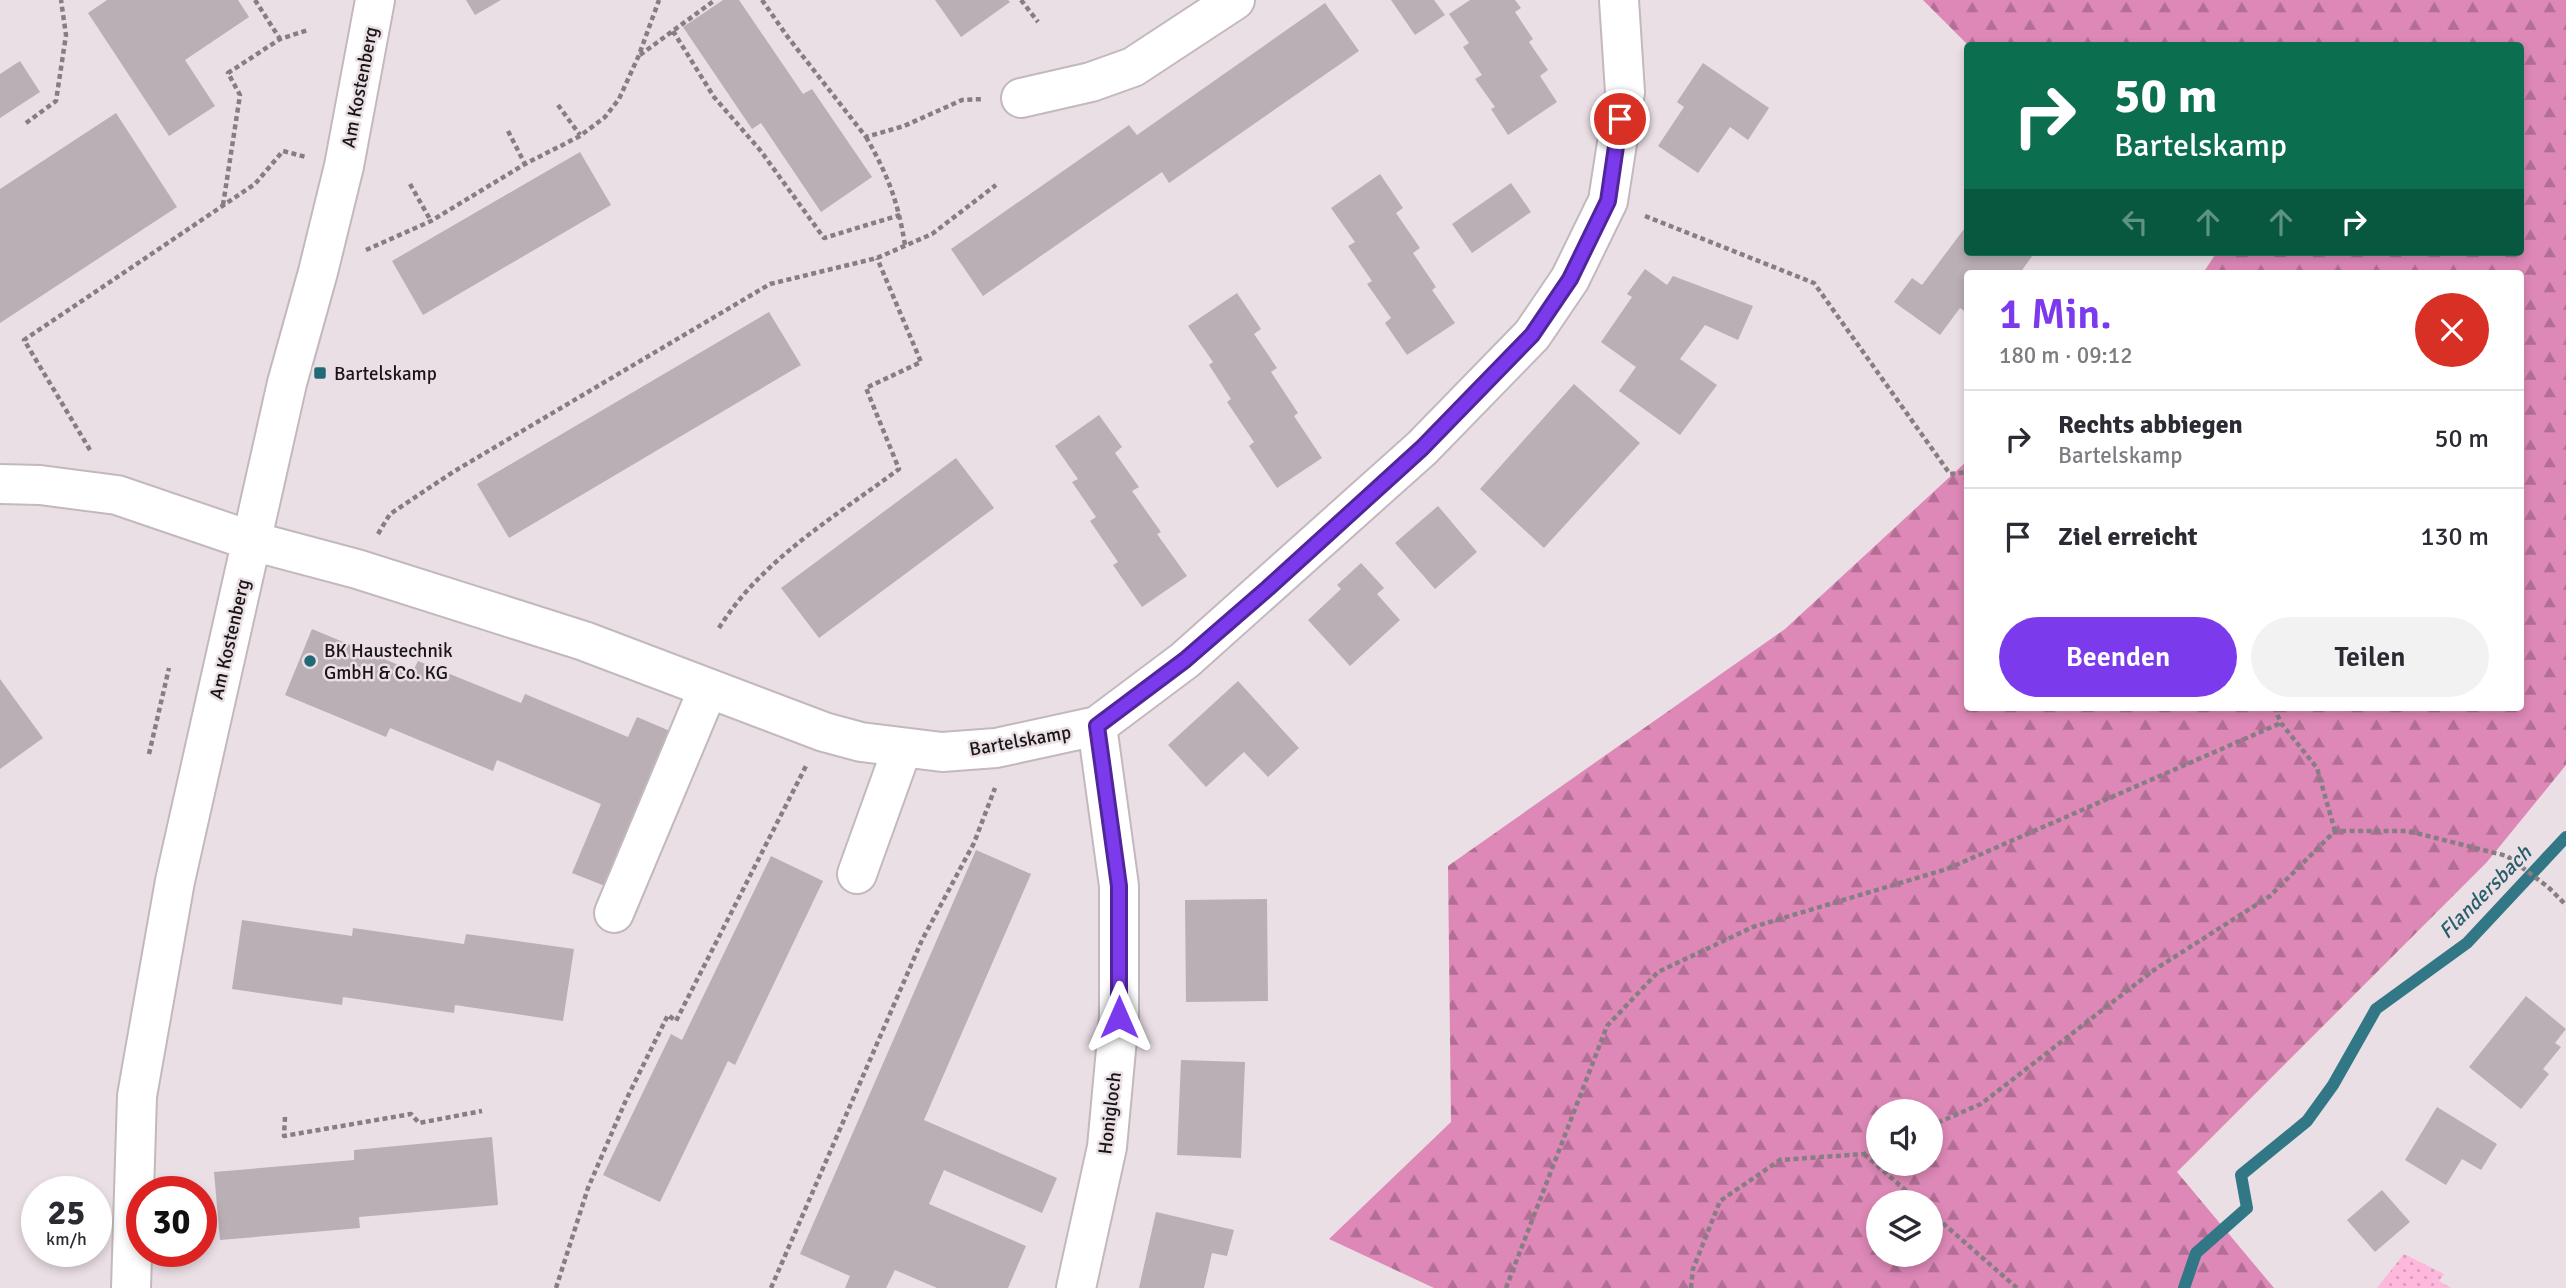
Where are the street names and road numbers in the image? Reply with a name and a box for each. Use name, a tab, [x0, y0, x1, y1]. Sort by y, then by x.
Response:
street label: Am Kostenberg	[336, 25, 383, 150]
street label: Am Kostenberg	[204, 577, 255, 702]
street label: Bartelskamp	[967, 720, 1073, 762]
street label: Honigloch	[1093, 1071, 1127, 1156]

